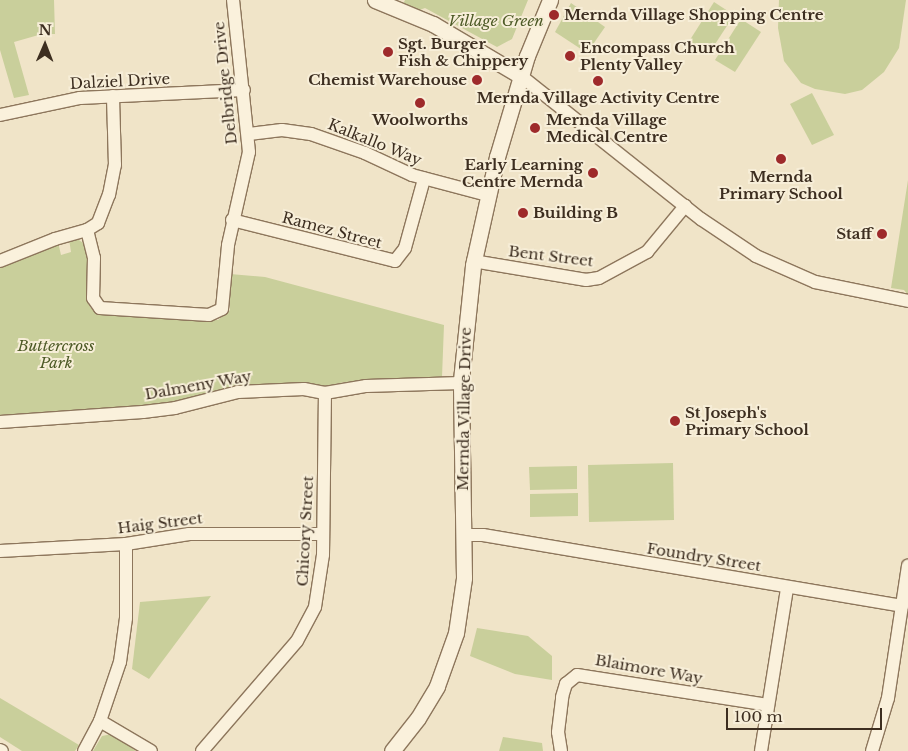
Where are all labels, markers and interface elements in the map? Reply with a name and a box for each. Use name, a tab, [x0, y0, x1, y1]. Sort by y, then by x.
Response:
place label: Mernda Village Shopping Centre	[564, 6, 824, 24]
marker: Mernda Village Shopping Centre	[548, 9, 560, 21]
park label: Village Green	[448, 12, 544, 30]
north arrow	[20, 20, 70, 70]
text: N	[39, 21, 52, 39]
street label: Delbridge Drive	[210, 21, 240, 145]
place label: Sgt. Burger Fish & Chippery	[398, 34, 528, 69]
place label: Encompass Church Plenty Valley	[580, 38, 735, 73]
marker: Sgt. Burger Fish & Chippery	[382, 46, 394, 58]
marker: Encompass Church Plenty Valley	[564, 50, 576, 62]
street label: Dalziel Drive	[69, 69, 171, 93]
place label: Chemist Warehouse	[308, 71, 467, 89]
marker: Chemist Warehouse	[471, 74, 483, 86]
marker: Mernda Village Activity Centre	[592, 75, 604, 87]
place label: Mernda Village Activity Centre	[476, 89, 720, 107]
marker: Woolworths	[414, 97, 426, 109]
place label: Mernda Village Medical Centre	[546, 110, 668, 145]
place label: Woolworths	[372, 111, 468, 129]
street label: Kalkallo Way	[325, 115, 425, 169]
marker: Mernda Village Medical Centre	[528, 121, 542, 135]
marker: Mernda Primary School	[775, 153, 787, 165]
place label: Early Learning Centre Mernda	[462, 155, 583, 190]
marker: Early Learning Centre Mernda	[587, 167, 599, 179]
place label: Mernda Primary School	[719, 167, 843, 202]
place label: Building B	[533, 204, 618, 222]
marker: Building B	[517, 207, 529, 219]
street label: Ramez Street	[280, 208, 384, 252]
place label: Staff	[836, 225, 872, 243]
marker: Staff	[876, 228, 888, 240]
street label: Bent Street	[507, 242, 595, 270]
street label: Mernda Village Drive	[454, 327, 474, 491]
park label: Buttercross Park	[18, 336, 94, 371]
street label: Dalmeny Way	[143, 367, 253, 403]
place label: St Joseph's Primary School	[685, 403, 809, 438]
marker: St Joseph's Primary School	[669, 415, 681, 427]
street label: Chicory Street	[293, 475, 317, 587]
street label: Haig Street	[116, 509, 204, 537]
street label: Foundry Street	[645, 539, 763, 575]
street label: Blaimore Way	[594, 651, 704, 687]
scale bar	[728, 698, 884, 730]
text: 100 m	[734, 707, 783, 726]

